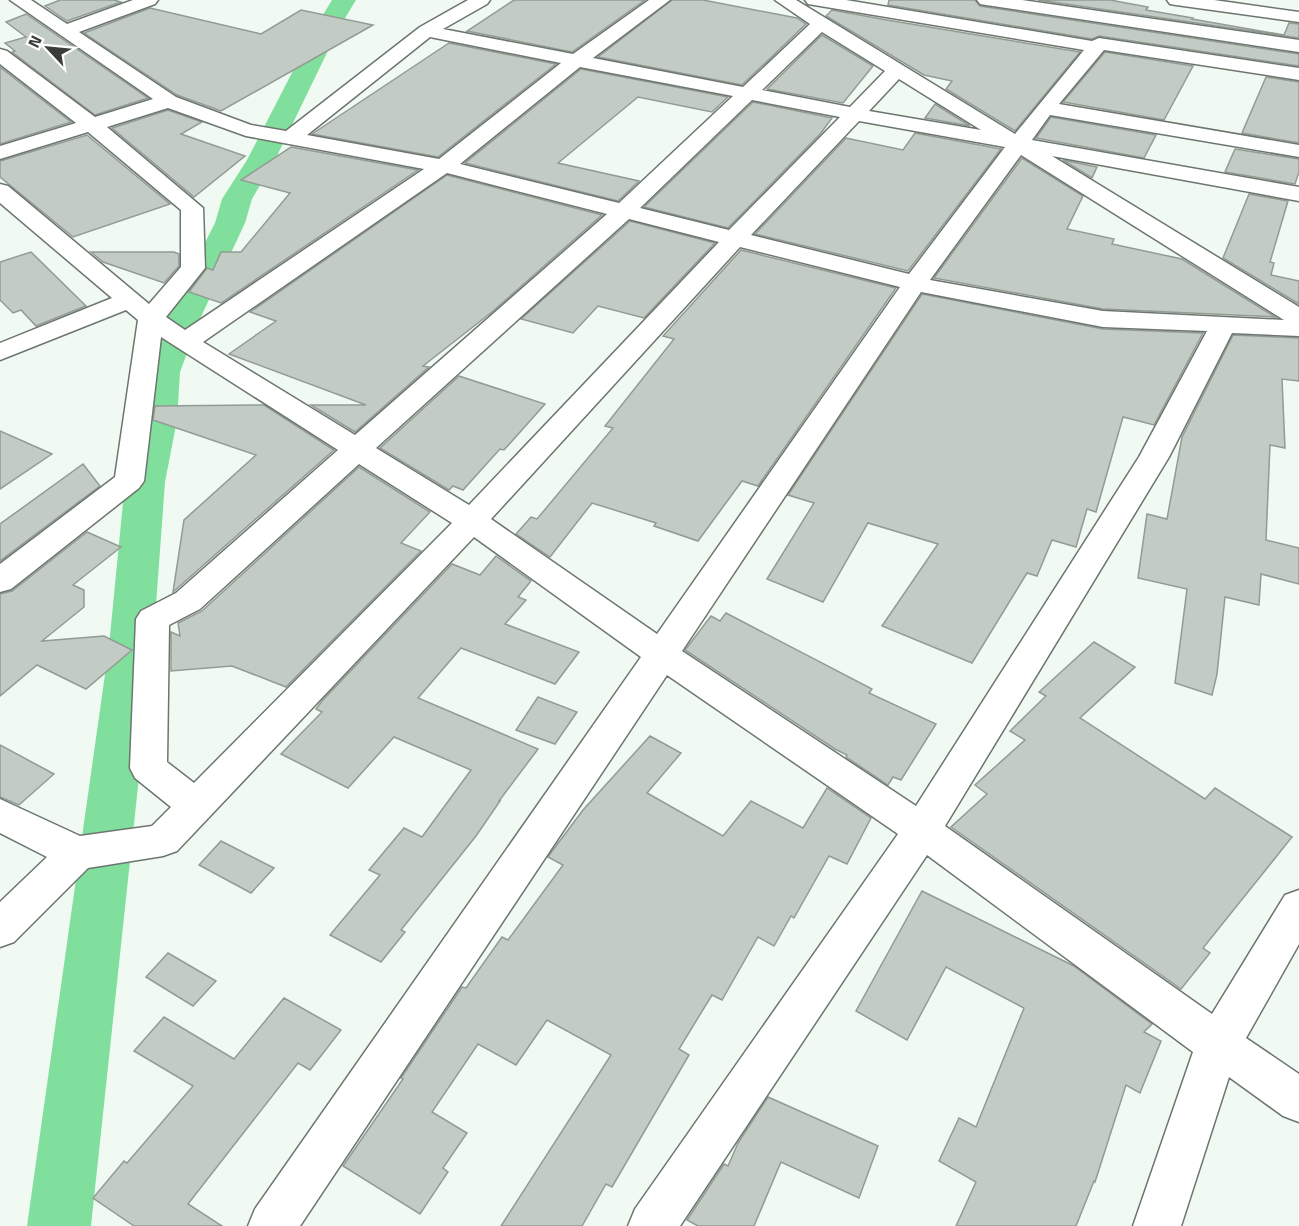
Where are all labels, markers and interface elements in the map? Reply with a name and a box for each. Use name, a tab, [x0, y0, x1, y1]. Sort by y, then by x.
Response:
north arrow	[18, 18, 78, 78]
text: N	[21, 31, 48, 52]

